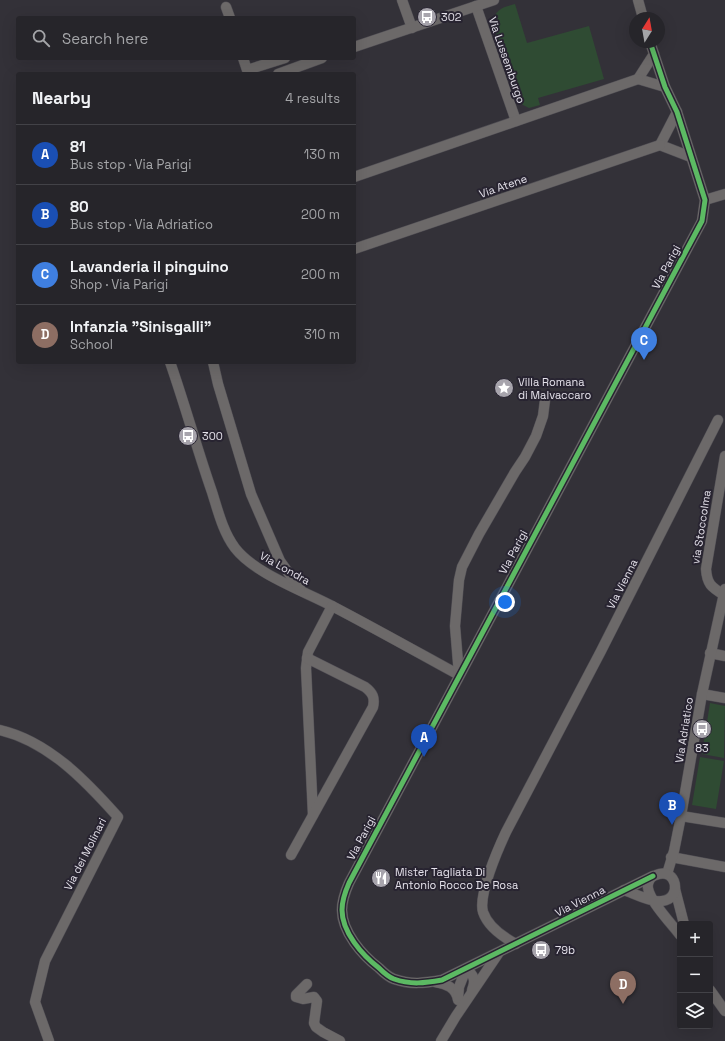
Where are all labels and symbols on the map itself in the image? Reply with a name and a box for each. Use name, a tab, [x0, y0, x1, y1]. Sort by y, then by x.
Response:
bus stop icon: 302	[416, 6, 438, 28]
place label: 302	[441, 10, 462, 24]
north arrow	[629, 12, 665, 48]
street label: Via Lussemburgo	[486, 15, 528, 105]
street label: Via Atene	[477, 171, 529, 201]
street label: Via Parigi	[649, 242, 684, 292]
pin: C	[631, 327, 657, 360]
place label: Villa Romana di Malvaccaro	[518, 375, 592, 402]
place icon: Villa Romana di Malvaccaro	[493, 377, 515, 399]
bus stop icon: 300	[177, 425, 199, 447]
place label: 300	[202, 429, 223, 443]
street label: via Stoccolma	[688, 488, 714, 565]
street label: Via Parigi	[496, 527, 531, 577]
street label: Via Londra	[257, 548, 313, 588]
street label: Via Vienna	[603, 556, 641, 611]
your location	[495, 592, 515, 612]
street label: Via Adriatico	[672, 696, 696, 764]
bus stop icon: 83	[691, 718, 713, 740]
pin: A	[411, 724, 437, 757]
place label: 83	[695, 741, 709, 755]
pin: B	[659, 792, 685, 825]
street label: Via Parigi	[344, 813, 379, 863]
street label: Via dei Molinari	[61, 815, 109, 893]
place label: Mister Tagliata Di Antonio Rocco De Rosa	[395, 865, 519, 892]
restaurant icon: Mister Tagliata Di Antonio Rocco De Rosa	[370, 867, 392, 889]
street label: Via Vienna	[553, 882, 608, 920]
bus stop icon: 79b	[530, 939, 552, 961]
place label: 79b	[555, 943, 575, 957]
pin: D	[610, 971, 636, 1004]

